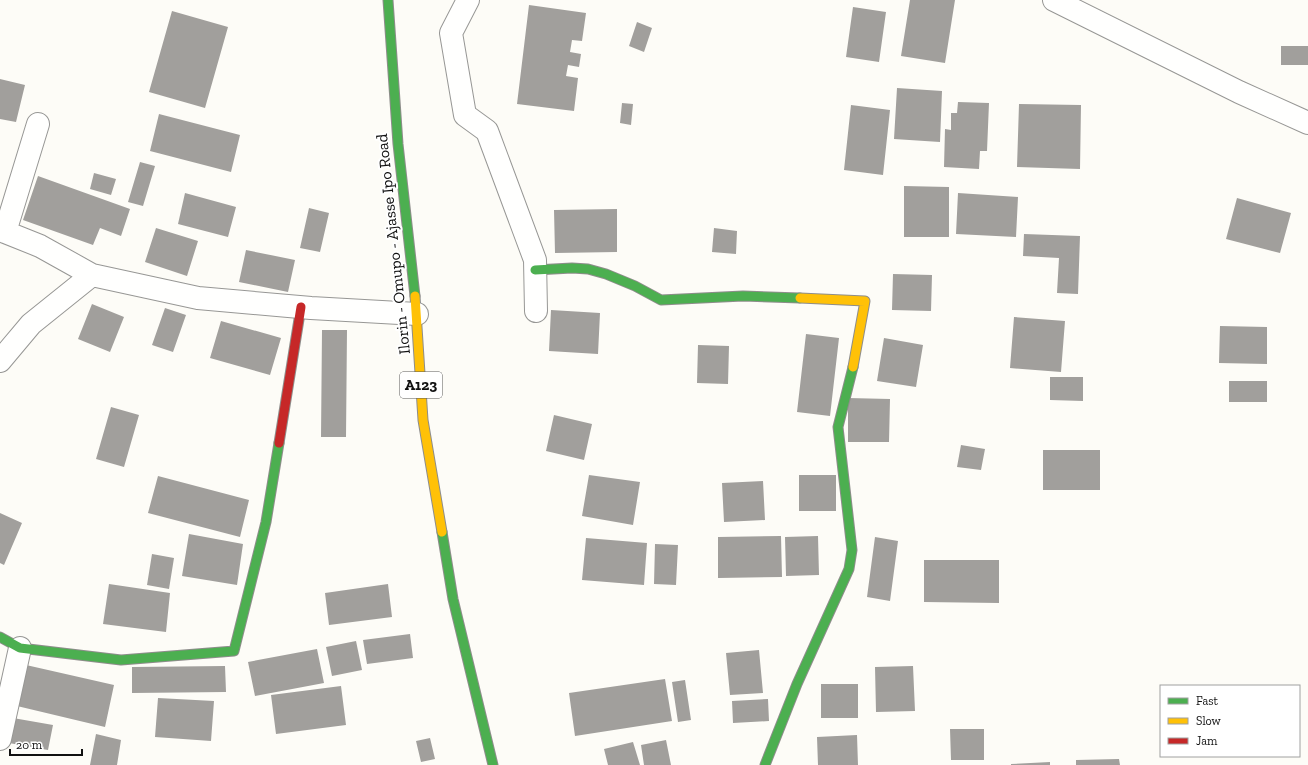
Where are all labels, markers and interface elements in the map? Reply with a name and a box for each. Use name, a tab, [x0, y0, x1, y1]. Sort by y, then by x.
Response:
street label: Ilorin - Omupo - Ajasse Ipo Road	[372, 133, 414, 355]
road number: A123	[400, 372, 442, 398]
legend	[1160, 685, 1300, 757]
text: Fast	[1196, 694, 1219, 708]
text: Slow	[1196, 714, 1222, 728]
scale bar	[10, 731, 82, 757]
text: Jam	[1196, 734, 1218, 748]
text: 20 m	[16, 738, 43, 752]

